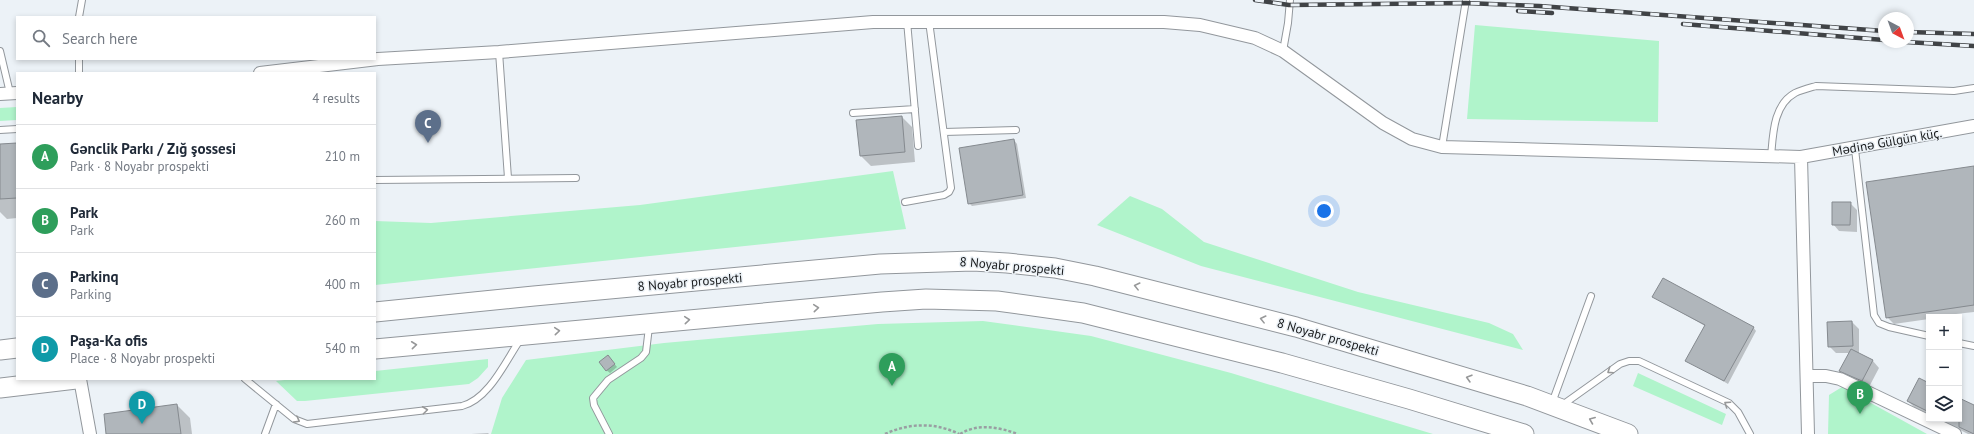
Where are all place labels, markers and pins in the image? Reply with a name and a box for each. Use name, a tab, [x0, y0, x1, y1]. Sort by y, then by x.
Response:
pin: C	[415, 110, 441, 143]
pin: A	[879, 353, 905, 386]
pin: B	[1847, 381, 1873, 414]
pin: D	[129, 391, 155, 424]

